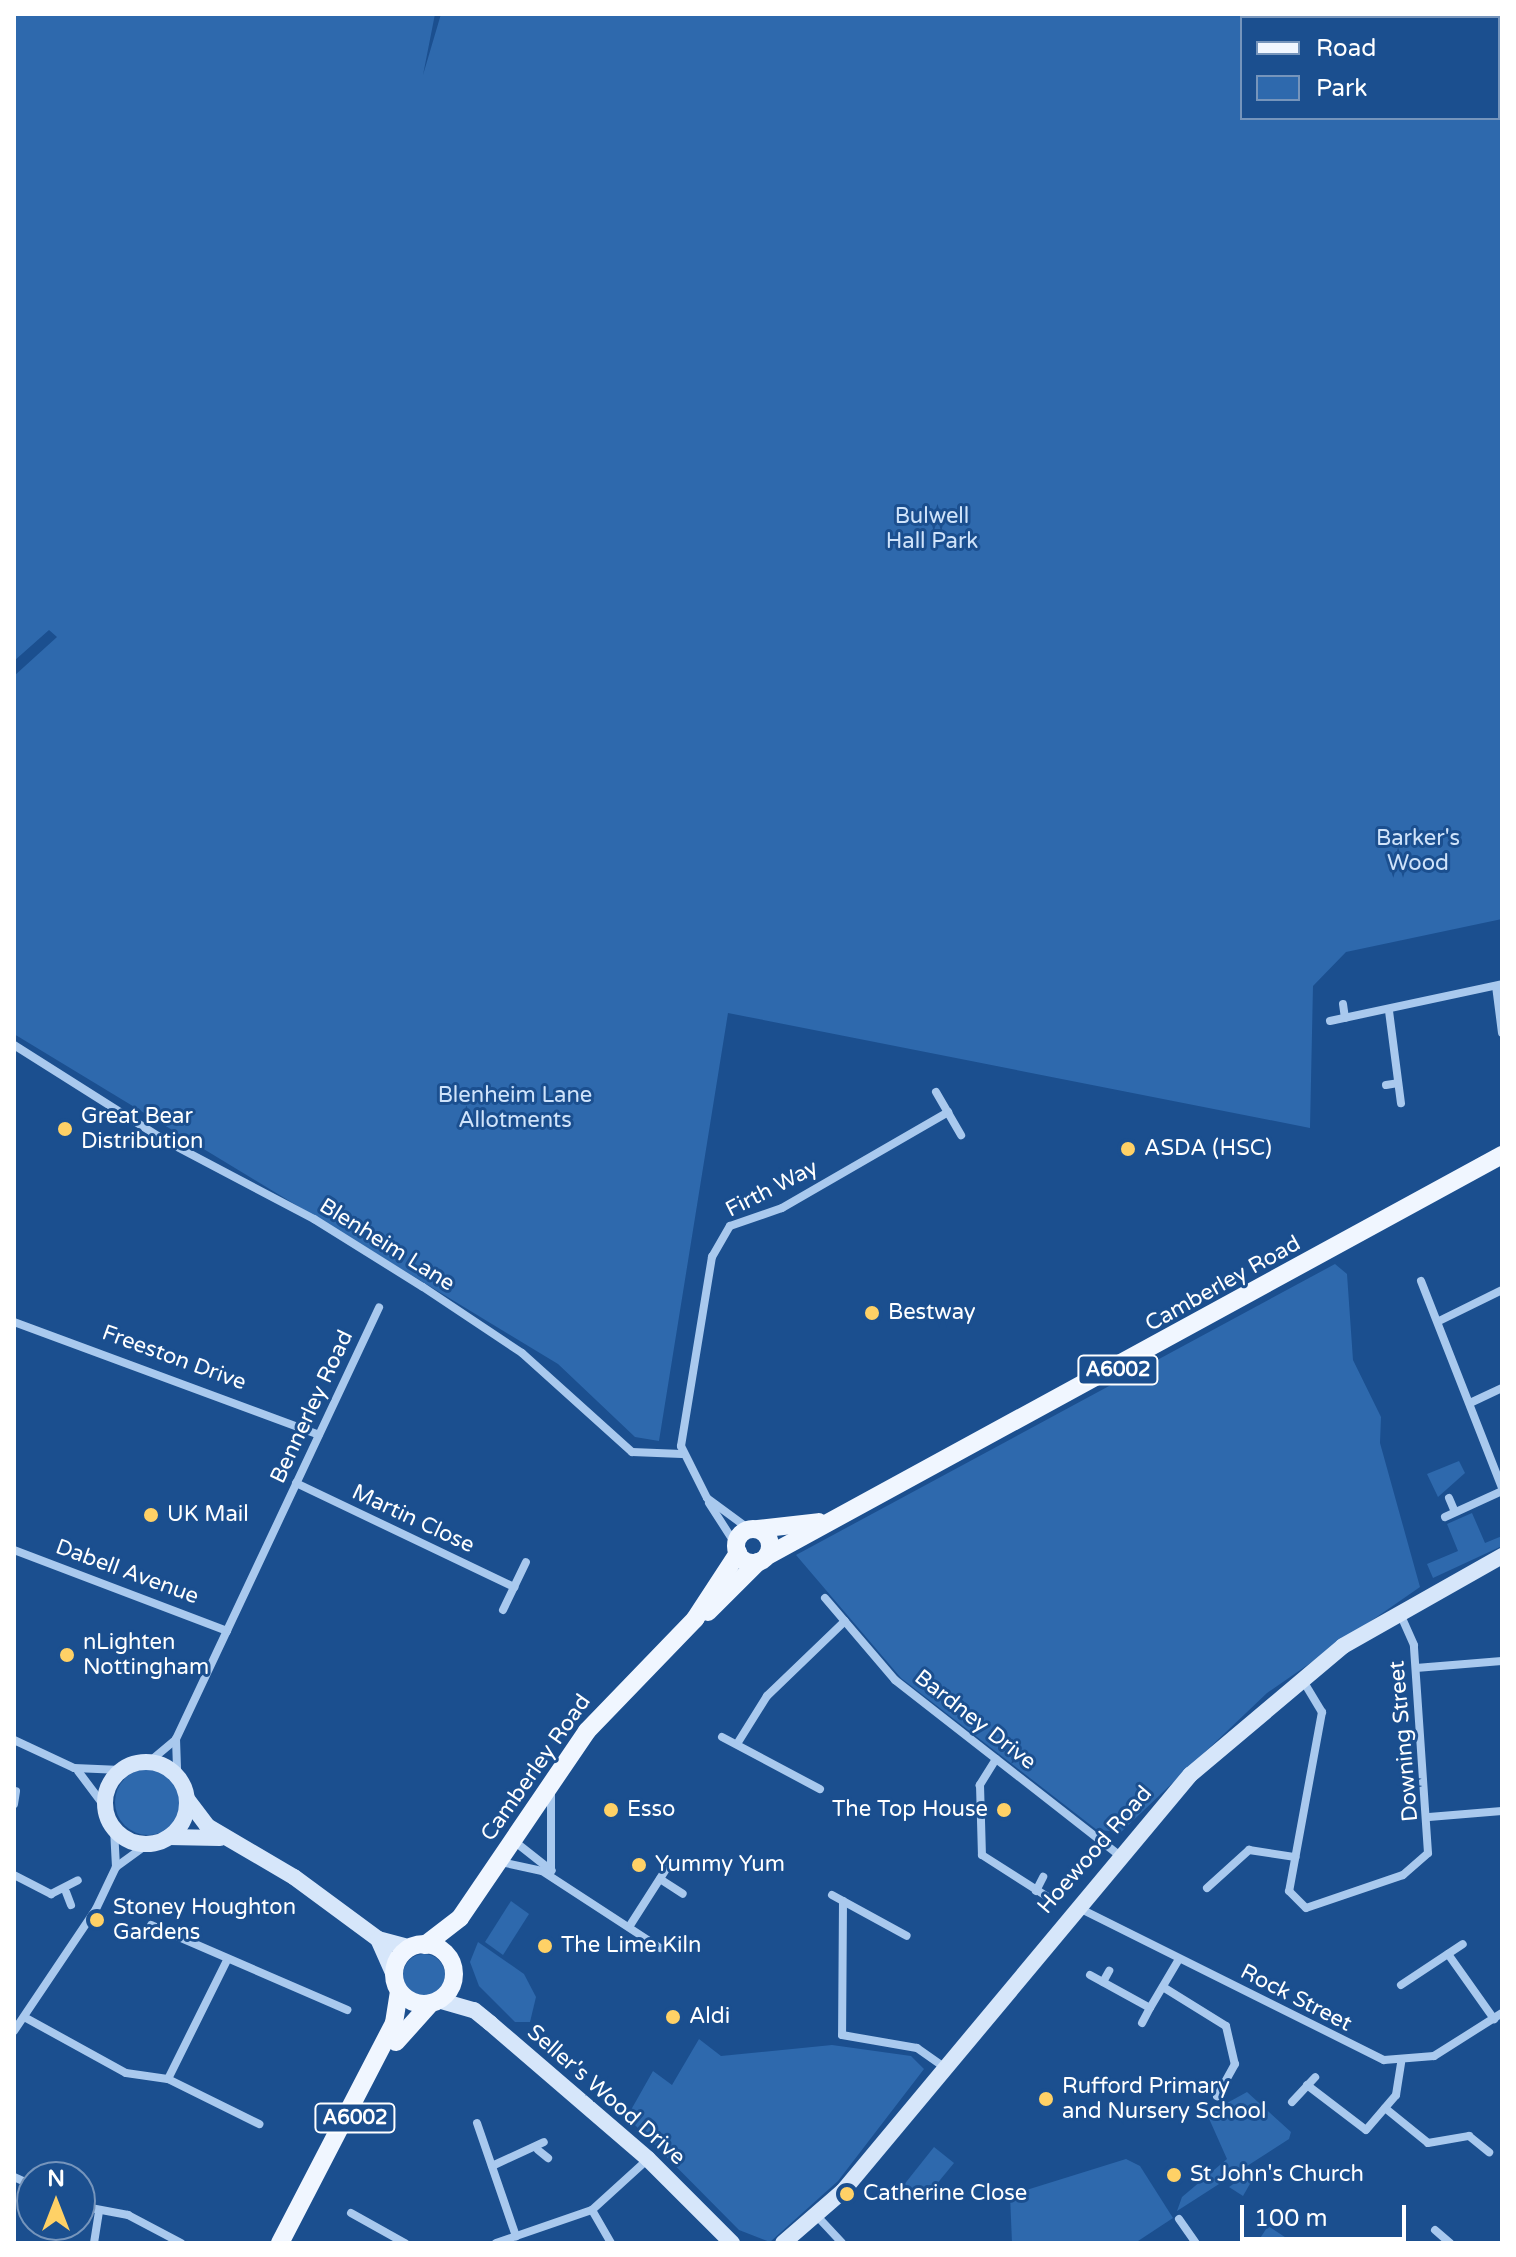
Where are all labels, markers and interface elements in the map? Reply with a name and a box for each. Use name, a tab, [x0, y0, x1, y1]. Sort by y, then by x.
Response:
legend	[1240, 16, 1500, 120]
text: Road	[1316, 34, 1376, 63]
text: Park	[1316, 74, 1367, 103]
park label: Bulwell Hall Park	[886, 503, 978, 554]
park label: Barker's Wood	[1376, 825, 1460, 876]
park label: Blenheim Lane Allotments	[438, 1082, 592, 1134]
place label: Great Bear Distribution	[81, 1103, 203, 1154]
marker: Great Bear Distribution	[56, 1120, 74, 1138]
place label: ASDA (HSC)	[1144, 1136, 1272, 1162]
marker: ASDA (HSC)	[1119, 1140, 1137, 1158]
street label: Firth Way	[722, 1155, 822, 1223]
street label: Blenheim Lane	[314, 1193, 460, 1297]
street label: Camberley Road	[1141, 1230, 1305, 1338]
place label: Bestway	[888, 1300, 976, 1326]
marker: Bestway	[863, 1304, 881, 1322]
street label: Freeston Drive	[98, 1320, 250, 1396]
street label: Bennerley Road	[265, 1326, 359, 1488]
road number: A6002	[1076, 1354, 1160, 1386]
street label: Martin Close	[348, 1479, 478, 1559]
place label: UK Mail	[167, 1502, 249, 1528]
marker: UK Mail	[142, 1506, 160, 1524]
street label: Dabell Avenue	[52, 1534, 202, 1610]
place label: nLighten Nottingham	[83, 1629, 209, 1680]
marker: nLighten Nottingham	[58, 1646, 76, 1664]
street label: Downing Street	[1384, 1659, 1424, 1823]
street label: Bardney Drive	[909, 1664, 1041, 1776]
street label: Camberley Road	[476, 1689, 596, 1847]
street label: Hoewood Road	[1032, 1781, 1158, 1919]
place label: Esso	[627, 1797, 675, 1823]
place label: The Top House	[832, 1797, 988, 1823]
marker: Esso	[602, 1801, 620, 1819]
marker: The Top House	[995, 1801, 1013, 1819]
place label: Yummy Yum	[655, 1852, 785, 1878]
marker: Yummy Yum	[630, 1856, 648, 1874]
place label: Stoney Houghton Gardens	[113, 1894, 296, 1946]
marker: Stoney Houghton Gardens	[88, 1911, 106, 1929]
place label: The Lime Kiln	[561, 1933, 701, 1959]
marker: The Lime Kiln	[536, 1937, 554, 1955]
street label: Rock Street	[1236, 1959, 1356, 2037]
place label: Aldi	[689, 2004, 730, 2030]
marker: Aldi	[664, 2008, 682, 2026]
street label: Seller's Wood Drive	[522, 2019, 690, 2171]
place label: Rufford Primary and Nursery School	[1062, 2073, 1266, 2124]
marker: Rufford Primary and Nursery School	[1037, 2090, 1055, 2108]
road number: A6002	[313, 2102, 397, 2134]
north arrow	[16, 2161, 96, 2241]
place label: St John's Church	[1190, 2162, 1364, 2188]
text: N	[47, 2166, 65, 2192]
marker: St John's Church	[1165, 2166, 1183, 2184]
place label: Catherine Close	[863, 2181, 1027, 2207]
marker: Catherine Close	[838, 2185, 856, 2203]
scale bar	[1244, 2189, 1410, 2239]
text: 100 m	[1254, 2204, 1328, 2233]

